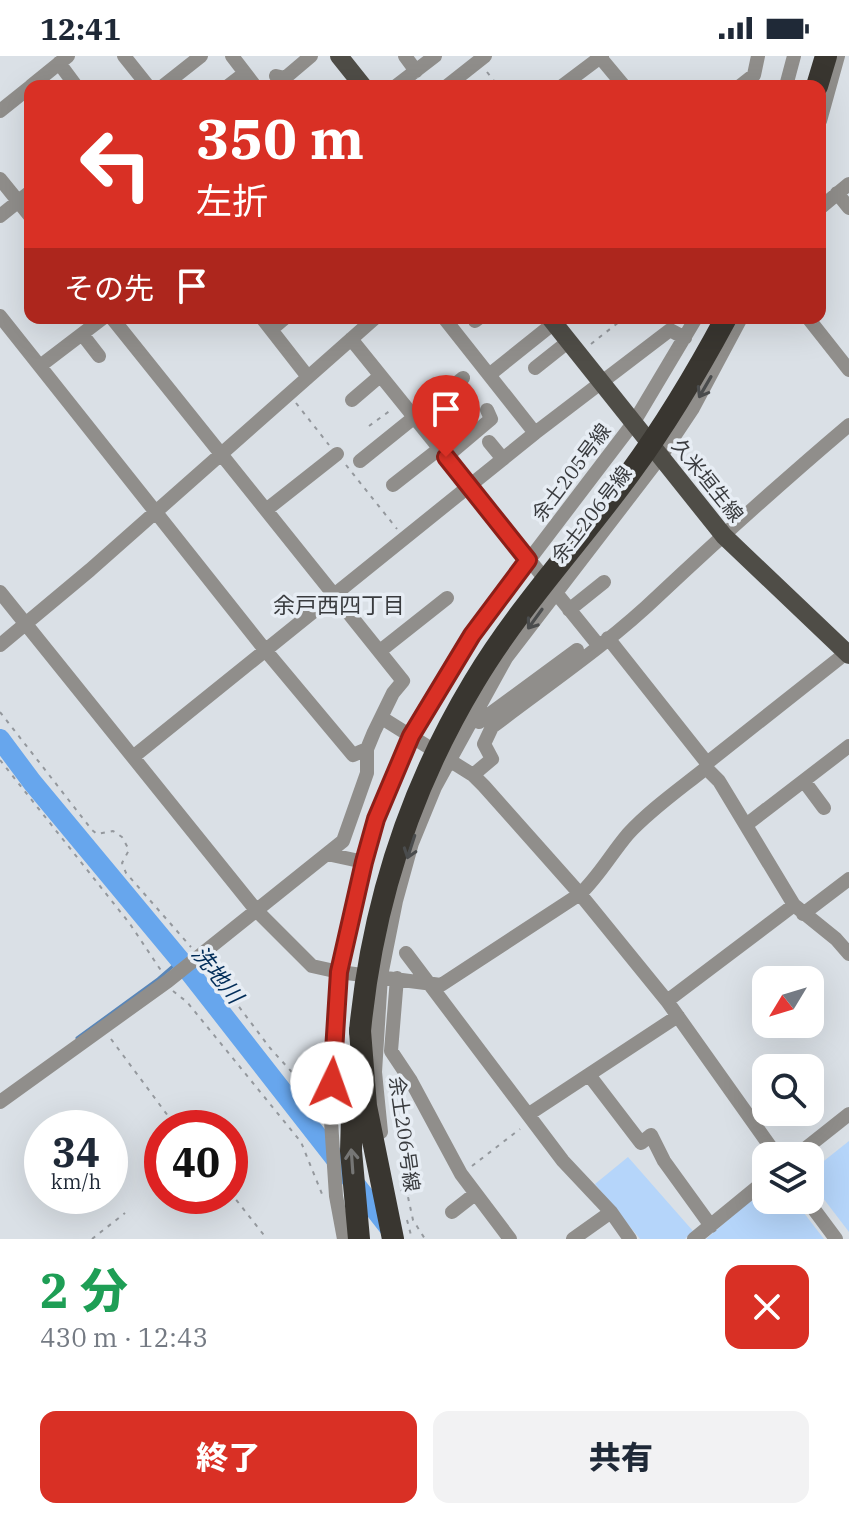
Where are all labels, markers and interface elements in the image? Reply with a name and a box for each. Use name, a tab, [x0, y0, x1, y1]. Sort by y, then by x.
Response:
text: 12:41	[40, 9, 121, 48]
text: 350 m	[196, 102, 364, 174]
icon: left	[64, 112, 168, 216]
text: 左折	[196, 177, 268, 224]
icon: arrive	[170, 264, 214, 308]
text: その先	[64, 268, 154, 307]
pin	[412, 375, 480, 457]
one-way arrow	[697, 375, 713, 398]
icon: arrive	[424, 387, 468, 431]
street label: 余土205号線	[525, 418, 617, 526]
street label: 久米垣生線	[666, 433, 750, 527]
street label: 余土206号線	[545, 460, 637, 568]
district label: 余戸西四丁目	[273, 590, 405, 619]
one-way arrow	[527, 608, 544, 629]
one-way arrow	[403, 834, 418, 859]
water label: 洗地川	[186, 939, 251, 1010]
north arrow	[752, 966, 824, 1038]
map controls	[752, 966, 824, 1214]
position arrow	[290, 1041, 374, 1125]
button: search	[752, 1054, 824, 1126]
street label: 余土206号線	[384, 1075, 426, 1193]
speed limit sign: 40	[144, 1110, 248, 1214]
text: 34	[52, 1126, 100, 1178]
button: layers	[752, 1142, 824, 1214]
one-way arrow	[344, 1148, 359, 1175]
text: km/h	[51, 1168, 101, 1195]
text: 2 分	[40, 1259, 128, 1321]
button: close	[725, 1265, 809, 1349]
text: 430 m · 12:43	[40, 1320, 208, 1354]
button: 終了	[40, 1411, 417, 1503]
button: 共有	[433, 1411, 809, 1503]

